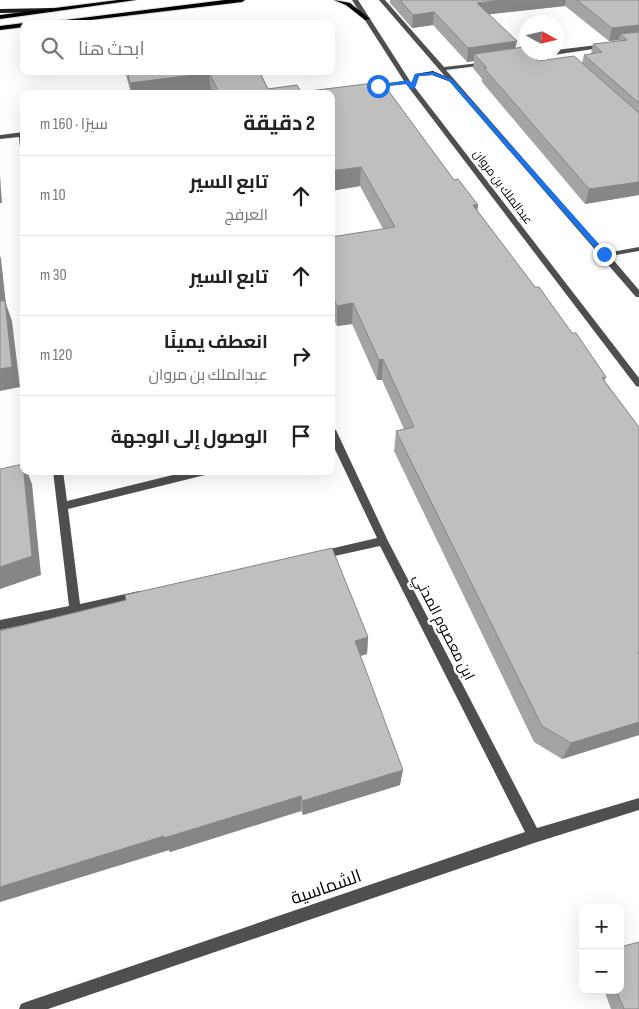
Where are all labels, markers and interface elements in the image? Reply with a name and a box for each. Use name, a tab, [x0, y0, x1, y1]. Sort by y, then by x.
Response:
north arrow	[519, 15, 564, 60]
search box	[20, 20, 335, 75]
icon: search	[38, 34, 66, 62]
text: ابحث هنا	[78, 38, 145, 61]
route start	[367, 75, 390, 98]
text: 2 دقيقة	[243, 111, 315, 136]
text: سيرًا · 160 m	[40, 115, 108, 134]
street label: عبدالملك بن مروان	[470, 147, 536, 228]
text: تابع السير	[189, 171, 268, 194]
icon: ahead	[287, 182, 315, 210]
text: 10 m	[40, 186, 66, 205]
text: العرفج	[225, 206, 268, 225]
route end	[593, 243, 616, 266]
icon: ahead	[287, 262, 315, 290]
text: 30 m	[40, 266, 67, 285]
text: تابع السير	[189, 266, 268, 289]
text: انعطف يمينًا	[164, 331, 268, 354]
icon: right	[287, 342, 315, 370]
text: 120 m	[40, 346, 72, 365]
text: عبدالملك بن مروان	[148, 366, 268, 385]
icon: arrive	[287, 422, 315, 450]
text: الوصول إلى الوجهة	[111, 426, 268, 449]
street label: ابن معصوم المدني	[407, 571, 479, 685]
street label: الشماسية	[288, 866, 364, 909]
map controls	[579, 904, 624, 994]
button: +	[579, 904, 624, 949]
button: −	[579, 949, 624, 994]

